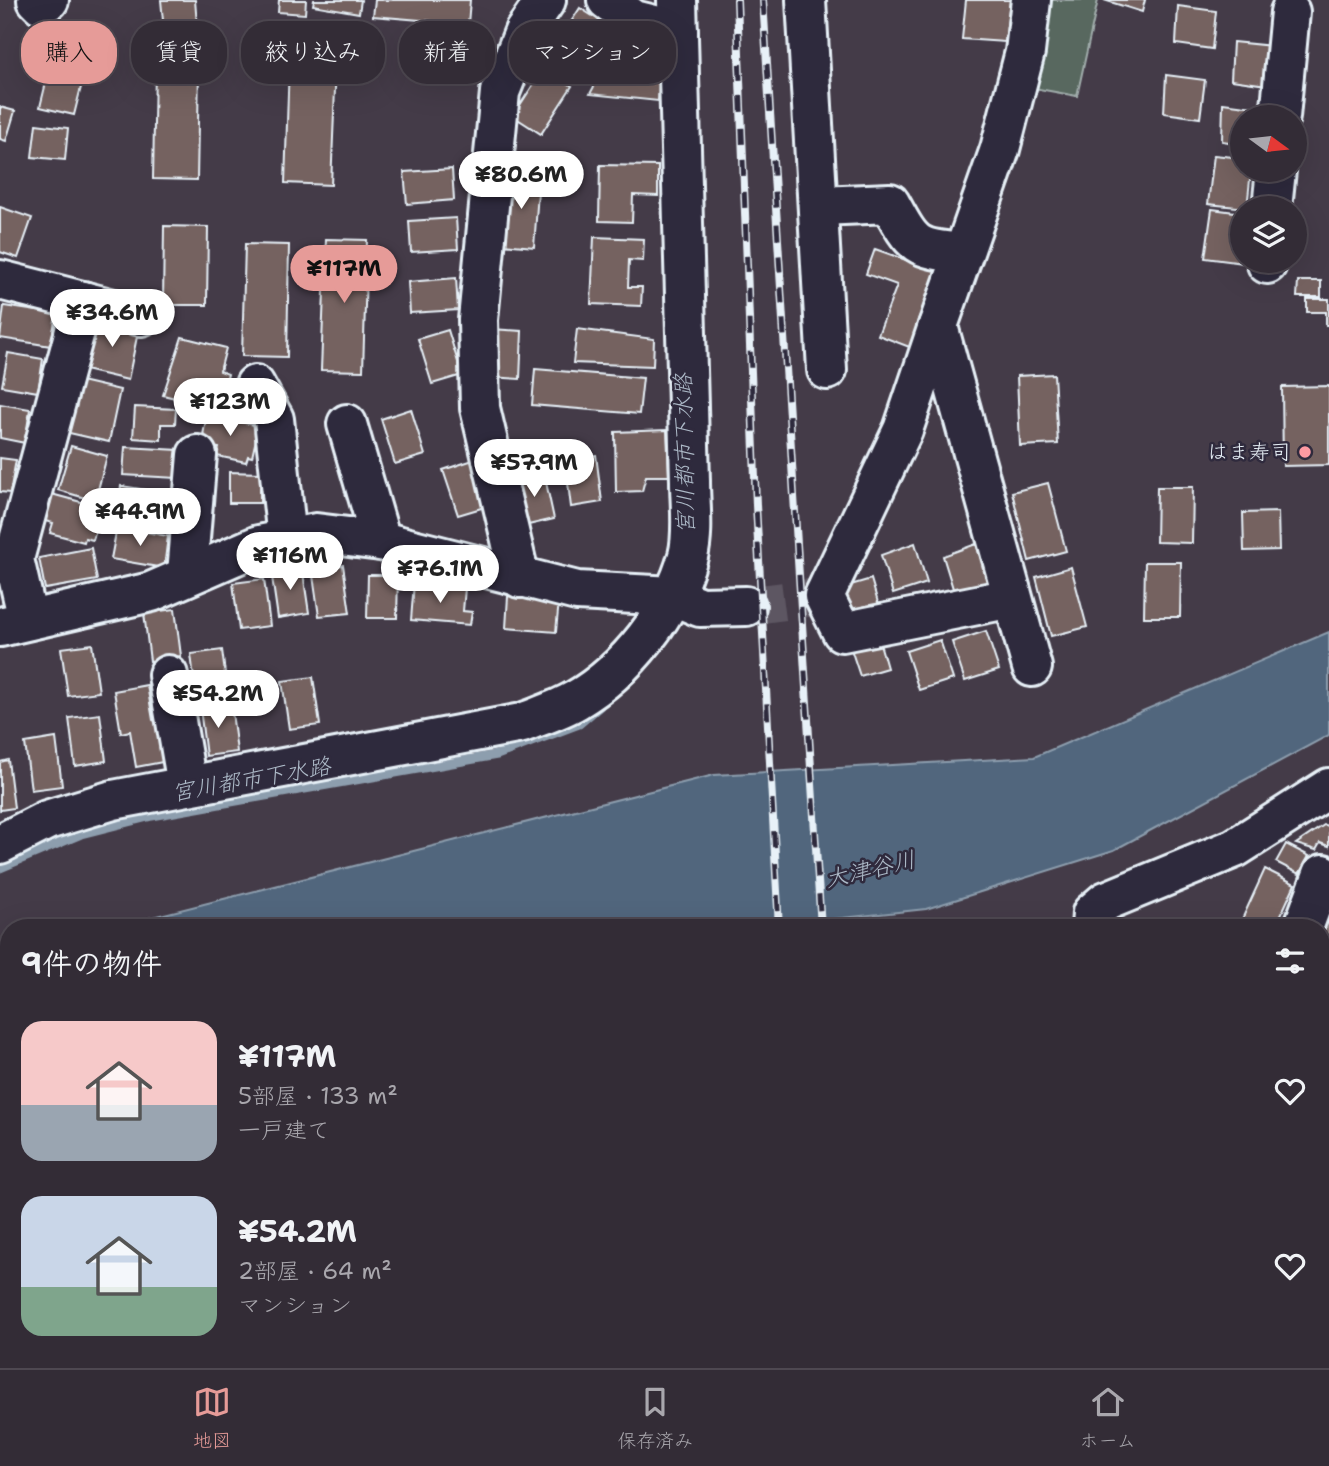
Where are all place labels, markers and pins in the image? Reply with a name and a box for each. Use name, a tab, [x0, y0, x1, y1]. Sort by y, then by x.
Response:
pin: ¥80.6M	[464, 152, 578, 211]
pin: ¥117M	[295, 246, 393, 305]
pin: ¥34.6M	[55, 290, 169, 349]
pin: ¥123M	[181, 378, 279, 438]
place label: はま寿司	[1207, 438, 1291, 466]
pin: ¥57.9M	[477, 440, 591, 499]
marker: はま寿司	[1297, 444, 1313, 460]
pin: ¥44.9M	[83, 489, 197, 548]
pin: ¥116M	[241, 532, 339, 592]
pin: ¥76.1M	[383, 546, 497, 605]
pin: ¥54.2M	[161, 670, 275, 730]

